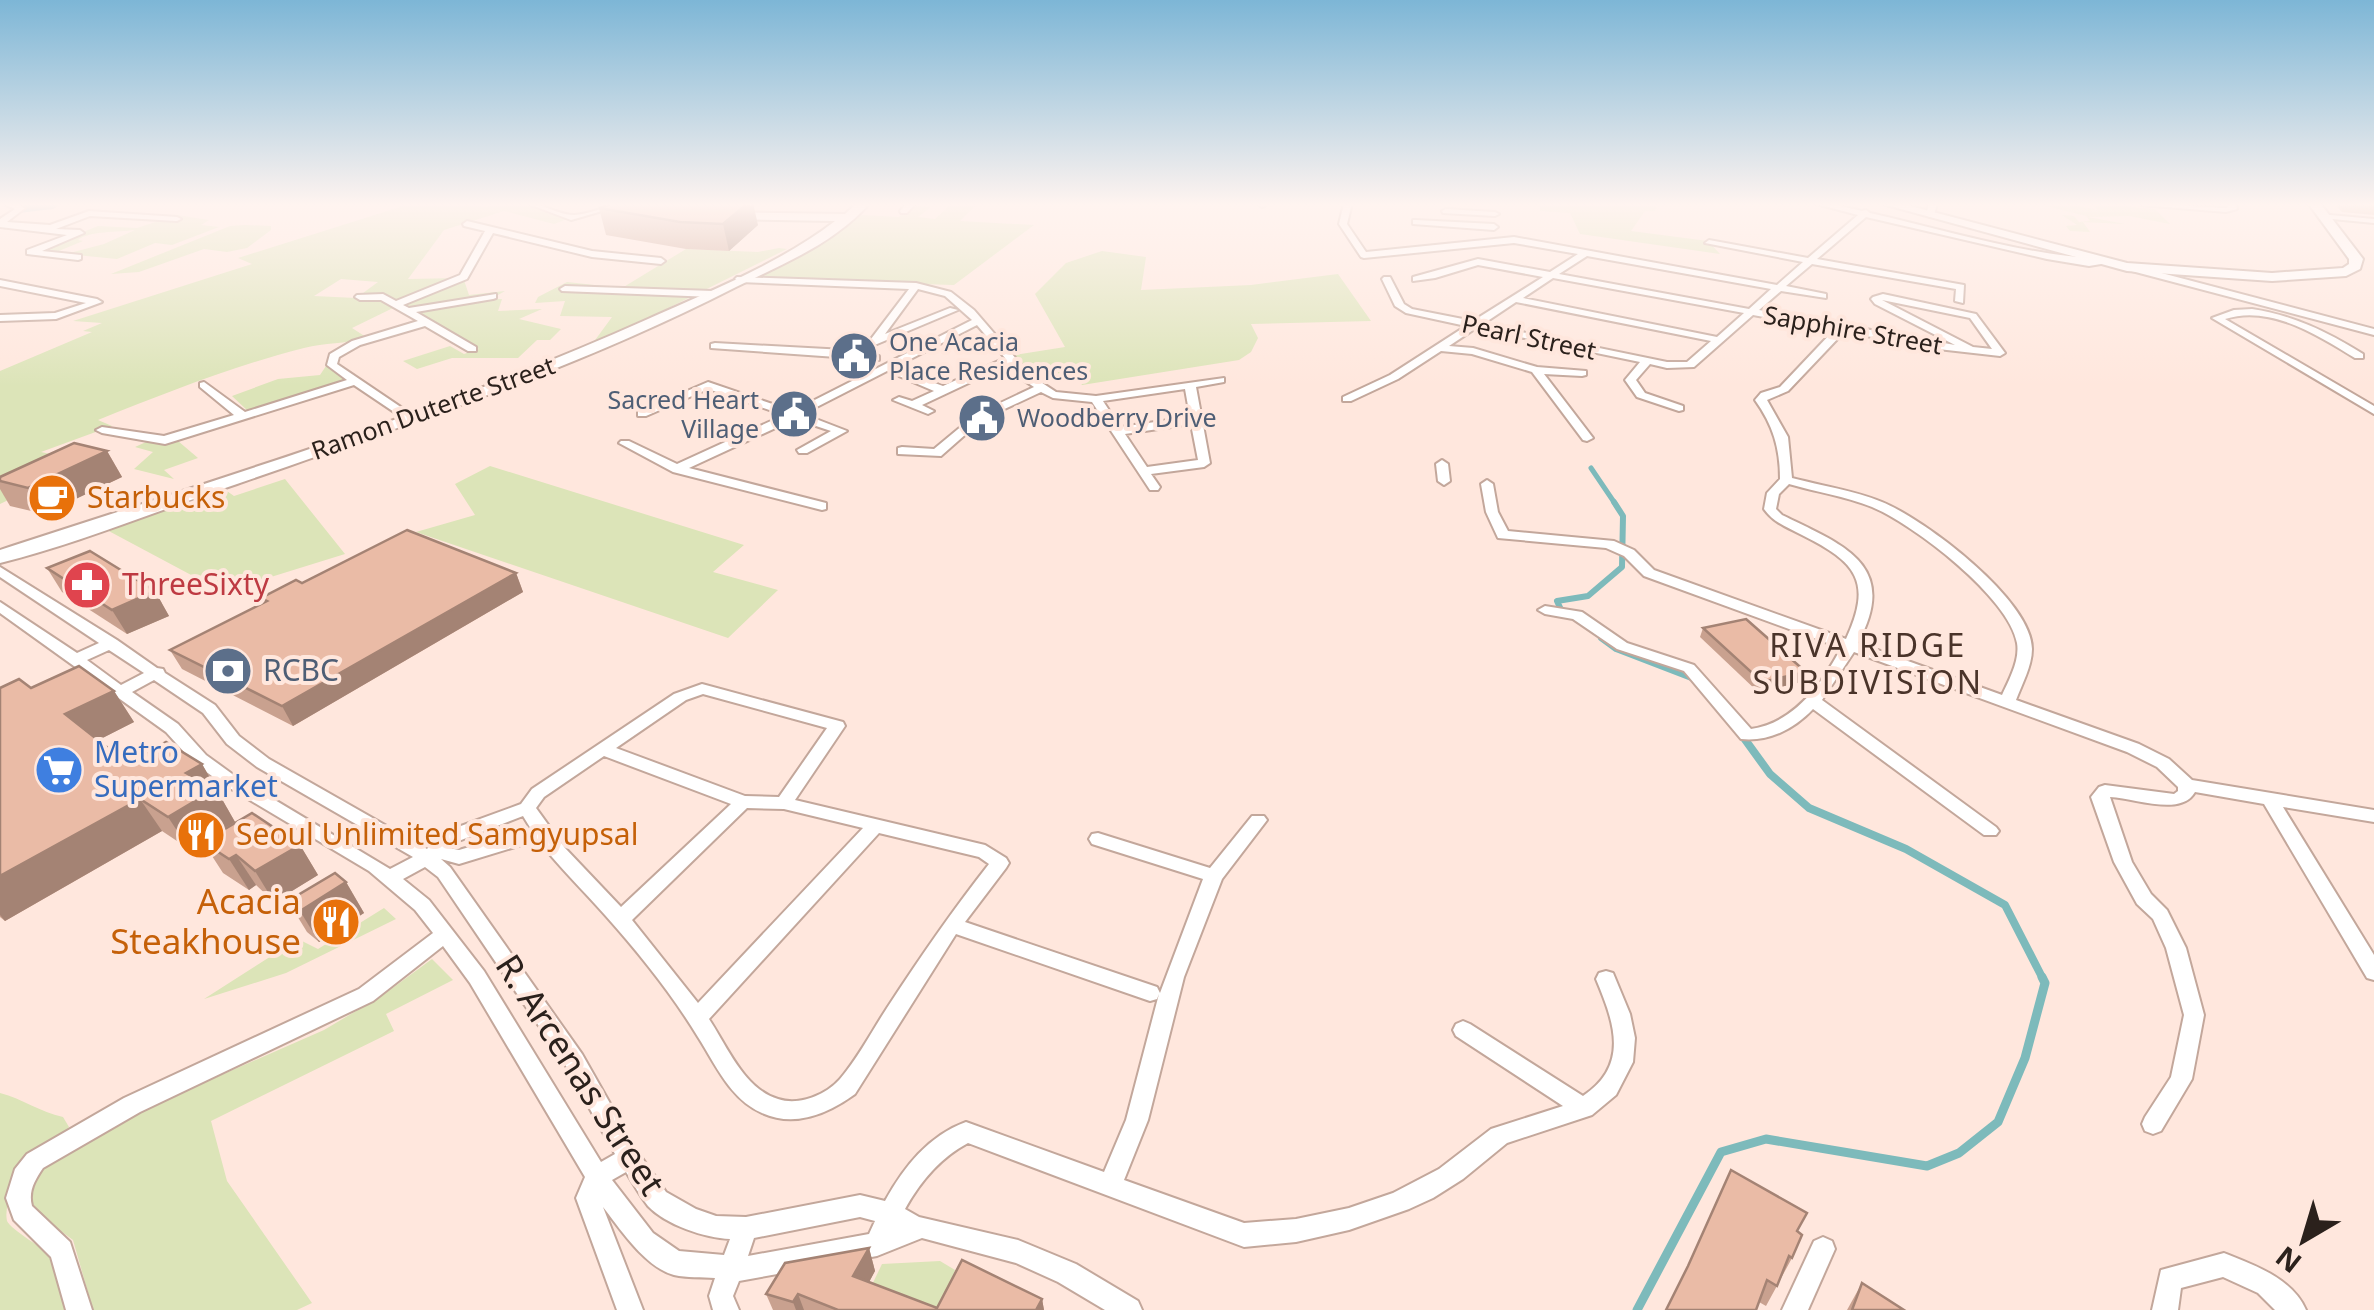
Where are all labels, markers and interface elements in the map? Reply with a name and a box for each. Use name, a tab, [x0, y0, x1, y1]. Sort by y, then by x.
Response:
street label: Sapphire Street	[1761, 297, 1945, 361]
street label: Pearl Street	[1459, 305, 1599, 367]
place label: One Acacia Place Residences	[889, 324, 1088, 387]
public building icon: One Acacia Place Residences	[828, 330, 880, 382]
street label: Ramon Duterte Street	[306, 347, 559, 467]
place label: Sacred Heart Village	[607, 382, 759, 445]
public building icon: Sacred Heart Village	[768, 388, 820, 440]
public building icon: Woodberry Drive	[956, 392, 1008, 444]
place label: Woodberry Drive	[1017, 400, 1217, 434]
cafe icon: Starbucks	[26, 472, 78, 524]
place label: Starbucks	[87, 476, 225, 517]
pharmacy icon: ThreeSixty	[61, 559, 113, 611]
place label: ThreeSixty	[122, 563, 270, 604]
district label: RIVA RIDGE SUBDIVISION	[1752, 623, 1984, 703]
bank icon: RCBC	[202, 645, 254, 697]
place label: RCBC	[263, 649, 339, 690]
place label: Metro Supermarket	[94, 731, 278, 806]
supermarket icon: Metro Supermarket	[33, 744, 85, 796]
restaurant icon: Seoul Unlimited Samgyupsal	[175, 809, 227, 861]
place label: Seoul Unlimited Samgyupsal	[236, 813, 638, 854]
place label: Acacia Steakhouse	[110, 877, 301, 964]
restaurant icon: Acacia Steakhouse	[310, 896, 362, 948]
street label: R. Arcenas Street	[486, 945, 677, 1203]
north arrow	[2254, 1190, 2354, 1290]
text: N	[2267, 1239, 2309, 1282]

